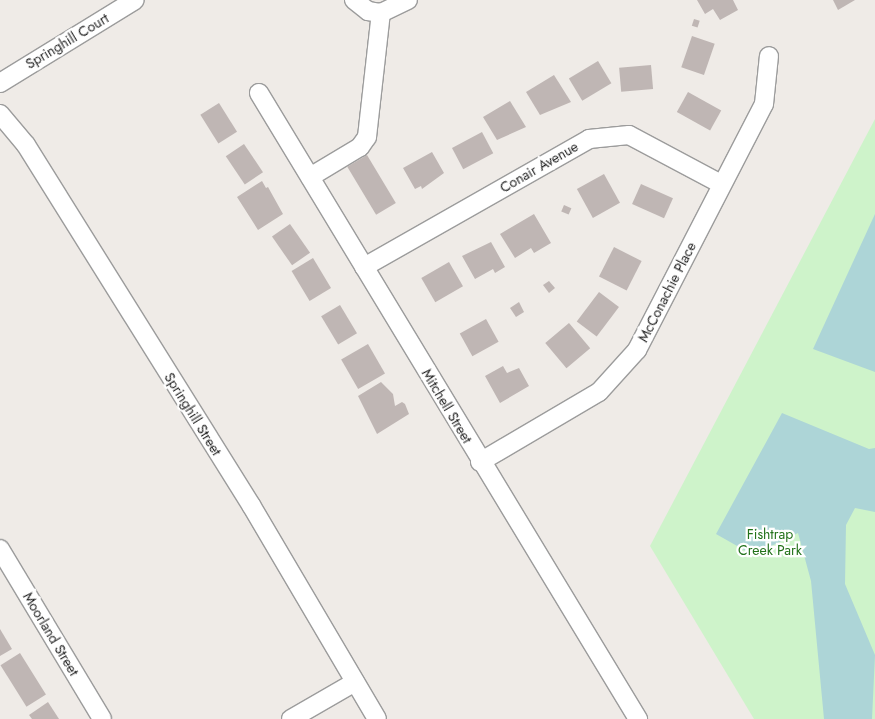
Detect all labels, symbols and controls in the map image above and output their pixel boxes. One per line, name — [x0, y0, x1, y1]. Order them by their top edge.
street label: Springhill Court — [22, 10, 112, 72]
street label: Conair Avenue — [497, 138, 581, 196]
street label: McConachie Place — [635, 239, 699, 345]
street label: Mitchell Street — [418, 366, 476, 446]
street label: Springhill Street — [161, 369, 225, 459]
park label: Fishtrap Creek Park — [738, 526, 802, 558]
street label: Moorland Street — [20, 589, 82, 679]

